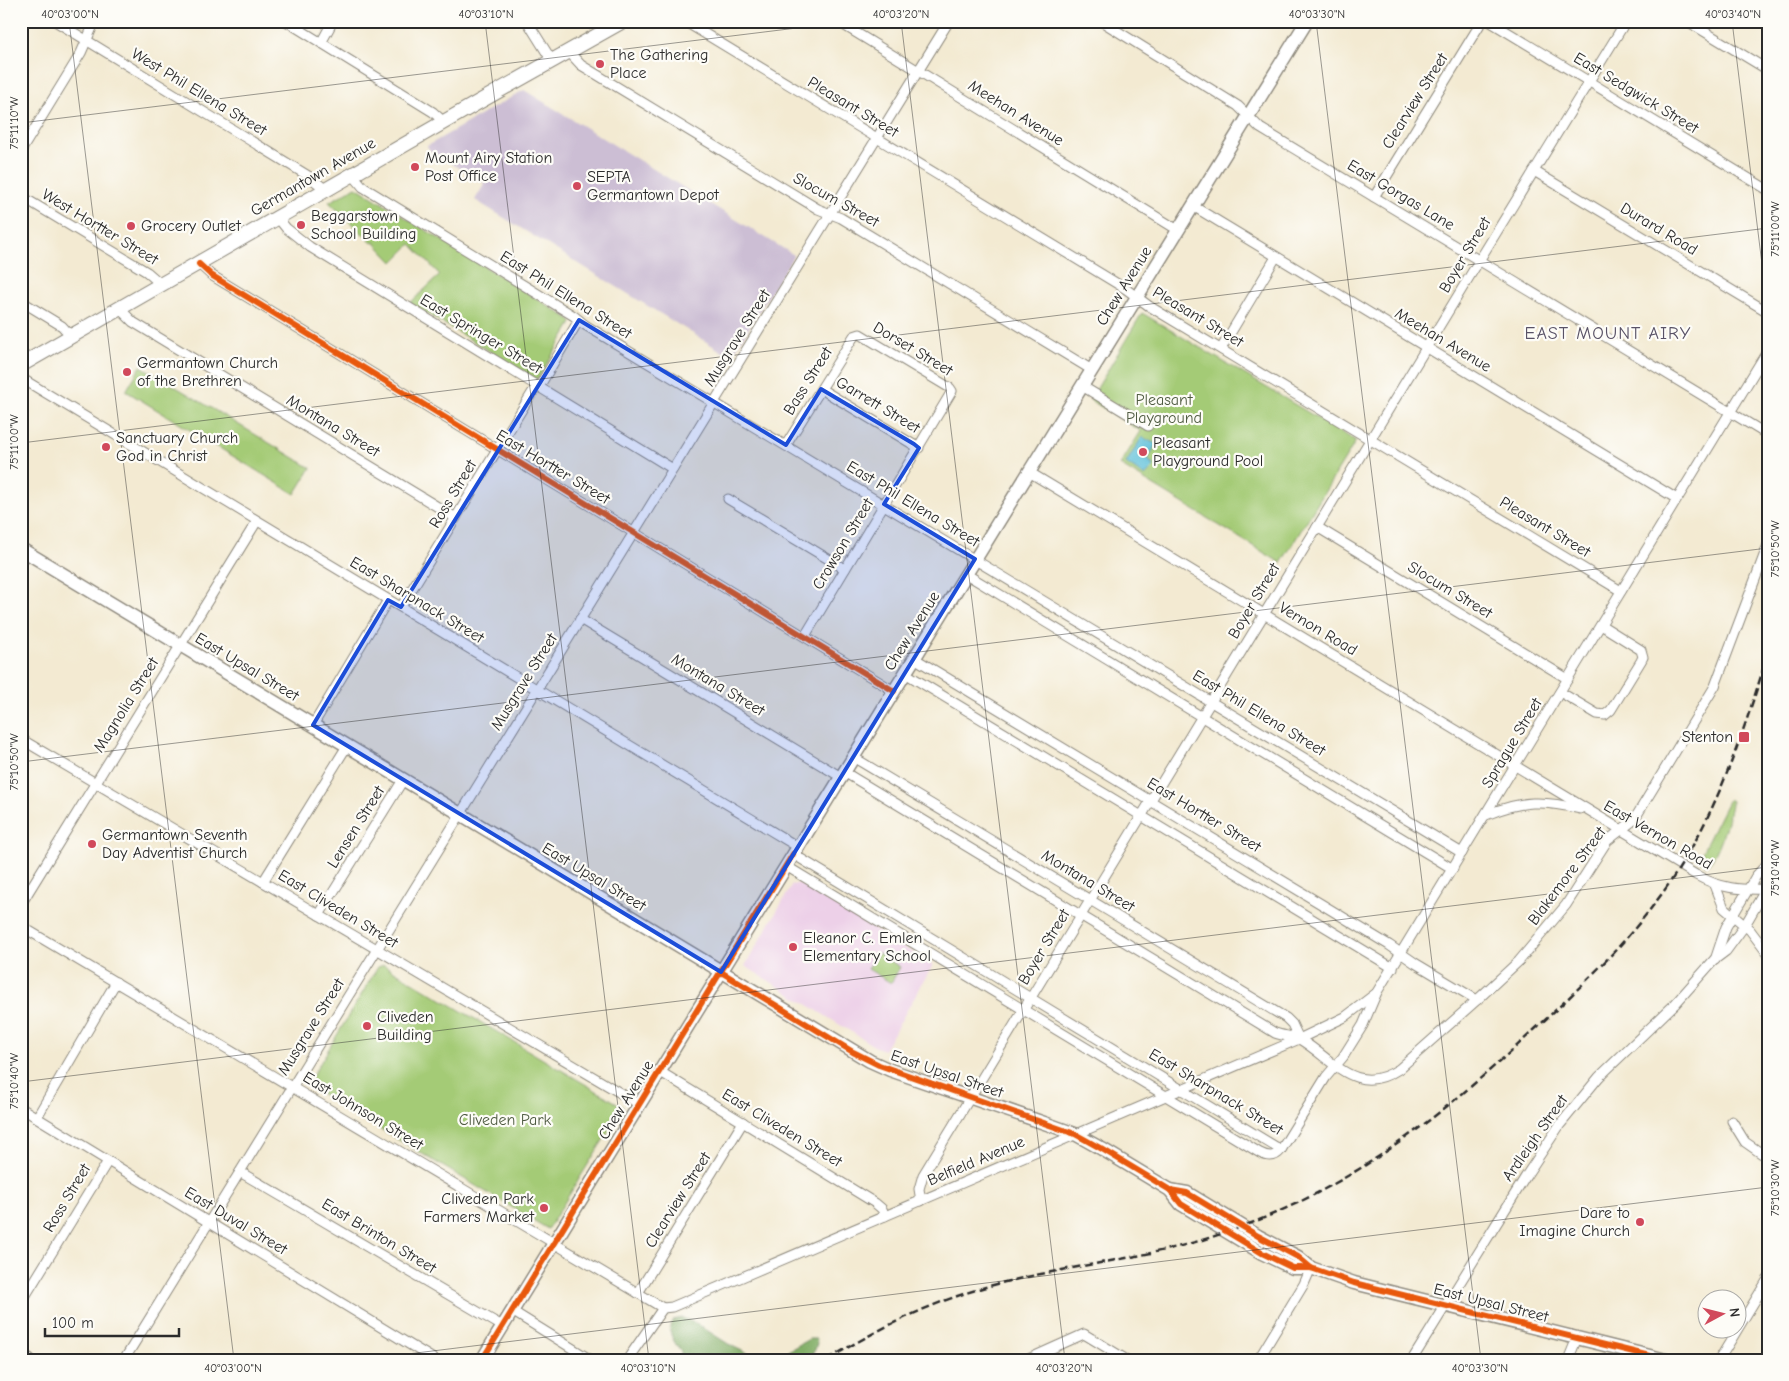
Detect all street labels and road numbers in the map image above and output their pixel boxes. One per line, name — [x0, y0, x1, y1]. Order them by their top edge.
street label: West Phil Ellena Street — [128, 44, 270, 140]
street label: East Sedgwick Street — [1570, 49, 1702, 138]
street label: Clearview Street — [1378, 50, 1452, 152]
street label: Pleasant Street — [804, 73, 902, 141]
street label: Meehan Avenue — [965, 76, 1067, 150]
street label: Germantown Avenue — [247, 134, 379, 220]
street label: East Gorgas Lane — [1344, 156, 1458, 234]
street label: Slocum Street — [790, 169, 882, 231]
street label: West Hortter Street — [39, 185, 162, 269]
street label: Durard Road — [1617, 199, 1701, 259]
street label: Boyer Street — [1435, 214, 1495, 296]
street label: Chew Avenue — [1093, 243, 1155, 329]
street label: East Phil Ellena Street — [497, 247, 635, 343]
street label: Pleasant Street — [1149, 283, 1247, 351]
street label: Musgrave Street — [700, 286, 774, 390]
street label: East Springer Street — [417, 291, 546, 378]
street label: Meehan Avenue — [1392, 304, 1494, 376]
street label: Dorset Street — [870, 318, 956, 380]
street label: Bass Street — [780, 343, 836, 418]
street label: Garrett Street — [833, 373, 924, 437]
street label: Montana Street — [283, 391, 383, 461]
street label: East Hortter Street — [493, 426, 613, 508]
street label: Ross Street — [426, 456, 481, 531]
street label: East Phil Ellena Street — [843, 457, 983, 551]
street label: Pleasant Street — [1496, 493, 1594, 561]
street label: Crowson Street — [809, 495, 877, 593]
street label: East Sharpnack Street — [347, 553, 488, 647]
street label: Slocum Street — [1405, 558, 1496, 622]
street label: Boyer Street — [1224, 560, 1284, 642]
street label: Chew Avenue — [881, 588, 943, 674]
street label: Vernon Road — [1276, 599, 1360, 659]
street label: East Upsal Street — [192, 629, 302, 705]
street label: Musgrave Street — [487, 630, 561, 734]
street label: Montana Street — [668, 650, 768, 720]
street label: Magnolia Street — [90, 654, 163, 756]
street label: East Phil Ellena Street — [1189, 666, 1329, 760]
street label: Sprague Street — [1478, 694, 1546, 791]
street label: East Hortter Street — [1144, 774, 1264, 856]
street label: Lensen Street — [324, 782, 389, 871]
street label: East Vernon Road — [1600, 797, 1716, 873]
street label: Blakemore Street — [1524, 823, 1610, 929]
street label: East Upsal Street — [539, 839, 649, 915]
street label: Montana Street — [1038, 846, 1138, 916]
street label: East Cliveden Street — [275, 866, 402, 952]
street label: Boyer Street — [1014, 906, 1074, 988]
street label: Musgrave Street — [274, 975, 348, 1079]
street label: East Sharpnack Street — [1146, 1045, 1287, 1139]
street label: East Upsal Street — [888, 1046, 1006, 1102]
street label: Chew Avenue — [595, 1057, 657, 1143]
street label: East Johnson Street — [300, 1068, 427, 1154]
street label: East Cliveden Street — [719, 1085, 846, 1171]
street label: Ardleigh Street — [1499, 1091, 1572, 1185]
street label: Belfield Avenue — [925, 1132, 1027, 1190]
street label: Clearview Street — [641, 1149, 715, 1251]
street label: Ross Street — [40, 1160, 95, 1235]
street label: East Duval Street — [182, 1183, 291, 1259]
street label: East Brinton Street — [319, 1195, 440, 1277]
street label: East Upsal Street — [1432, 1280, 1551, 1326]

